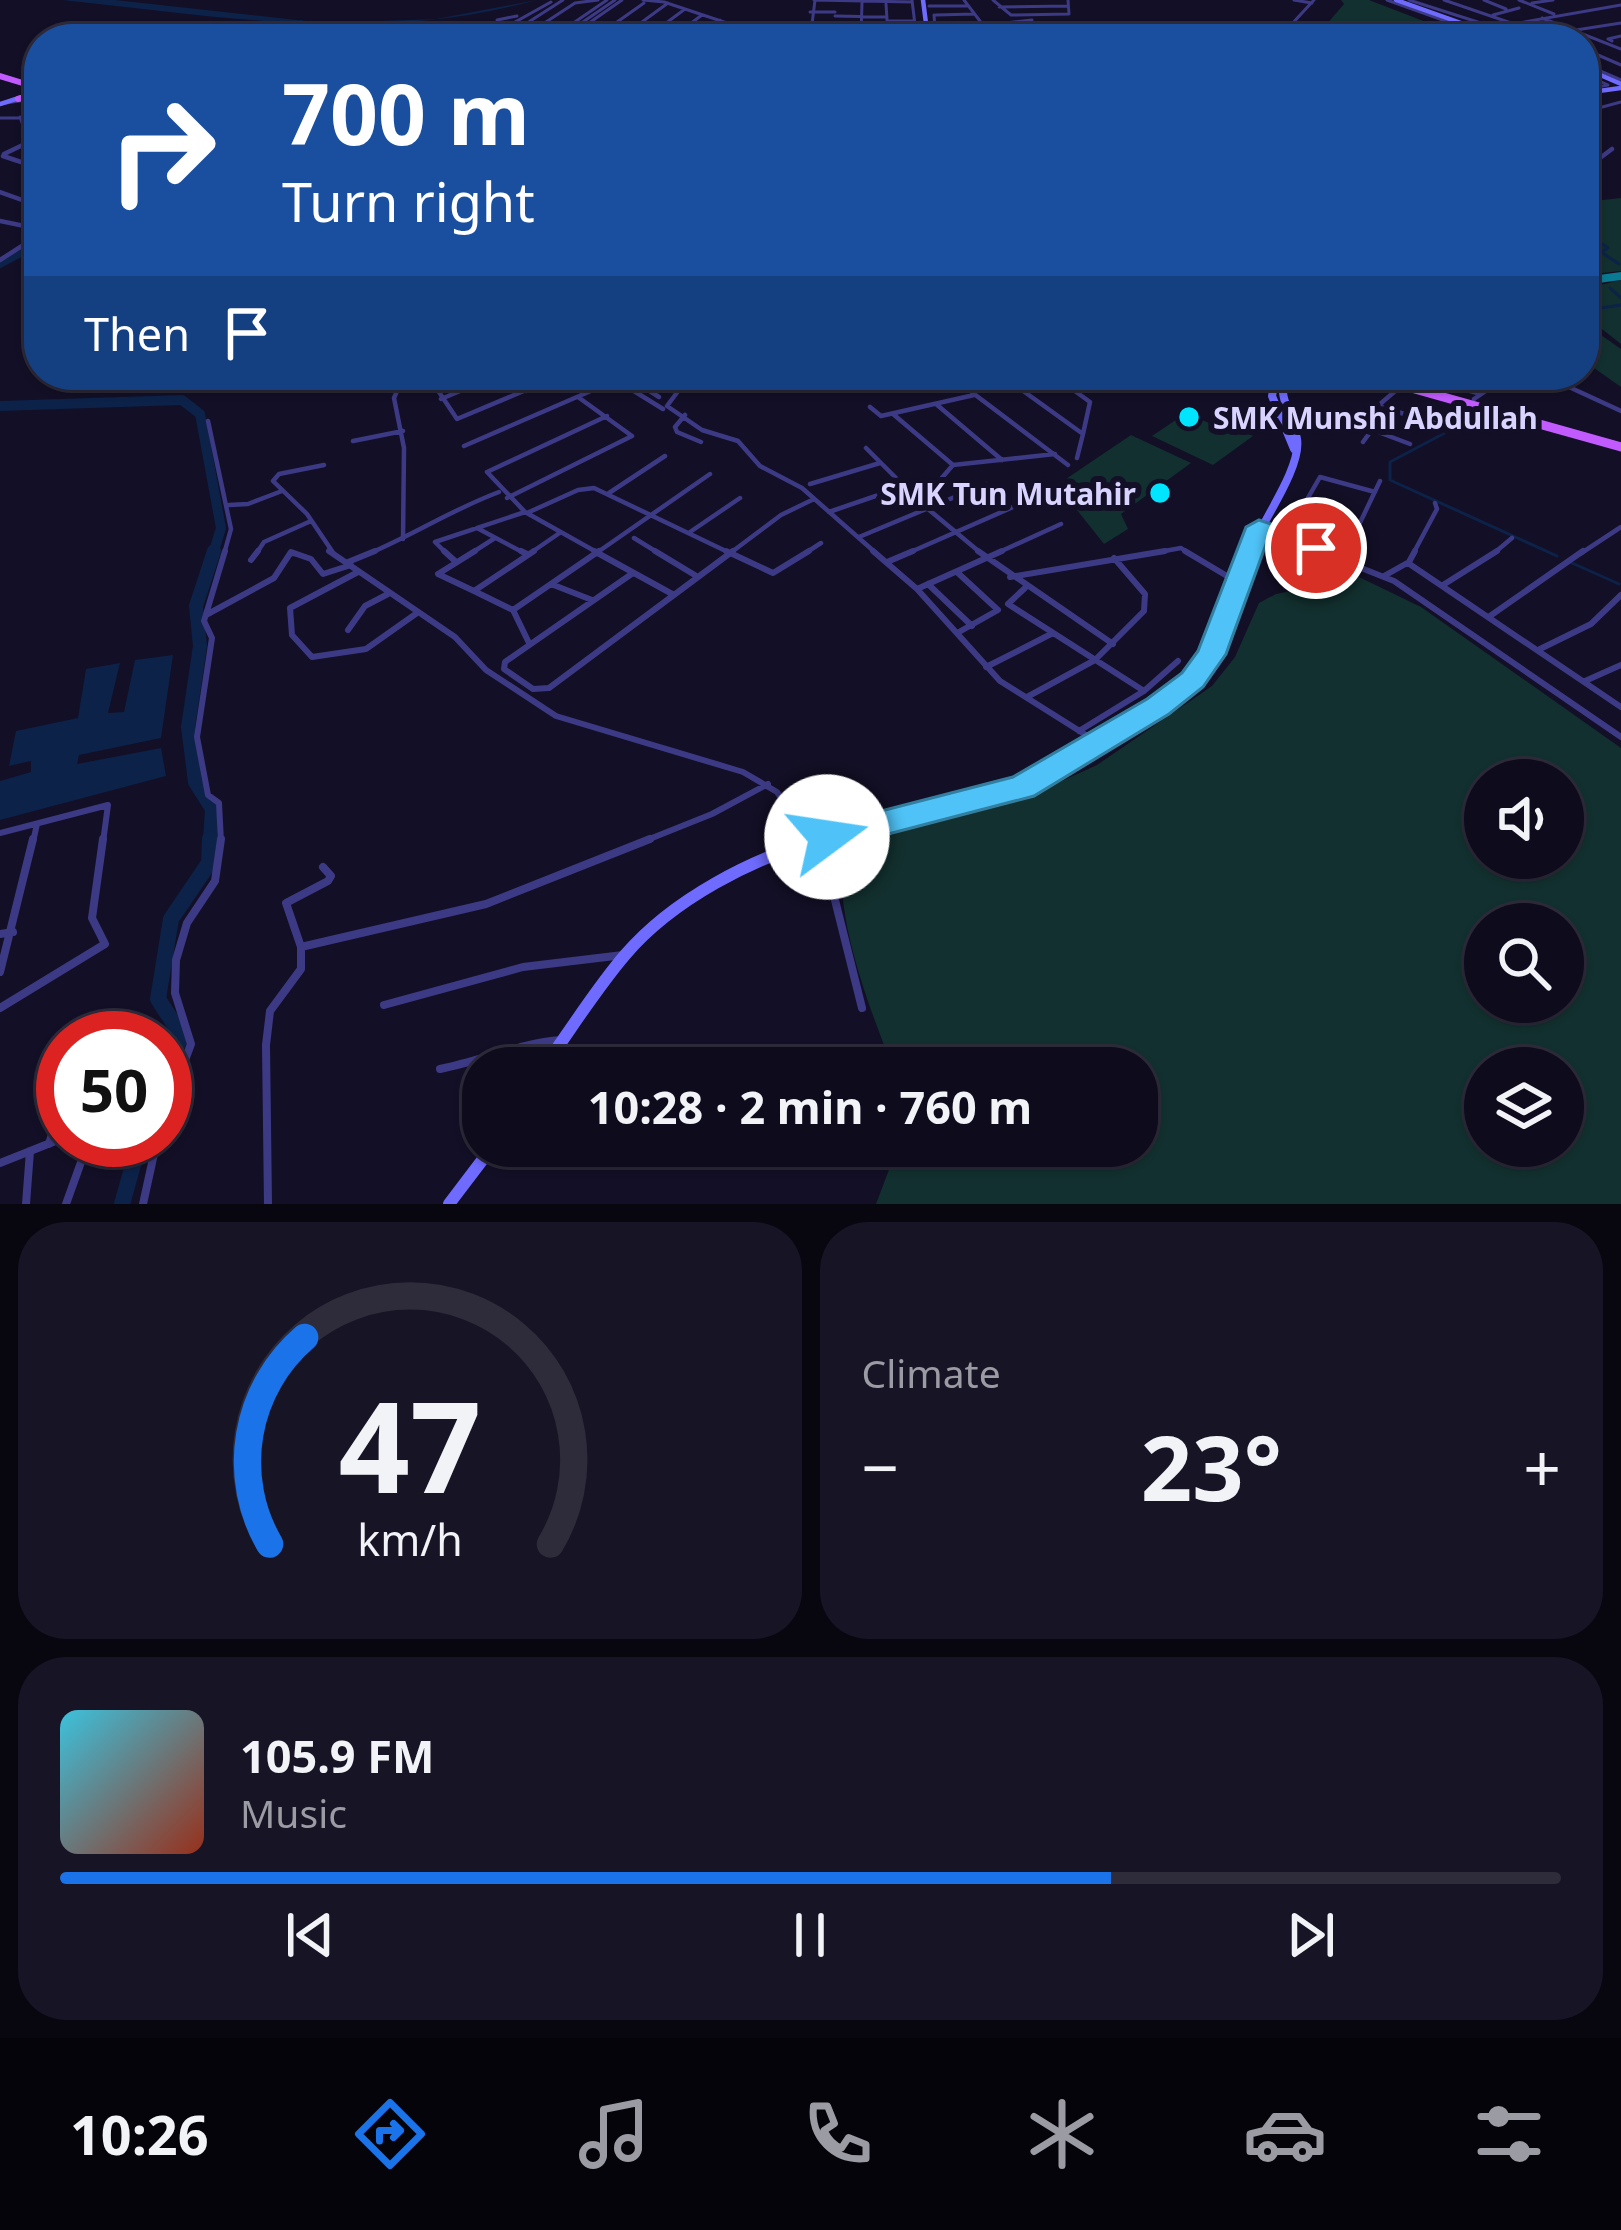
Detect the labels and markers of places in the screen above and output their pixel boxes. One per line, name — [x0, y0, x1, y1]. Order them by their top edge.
place label: SMK Munshi Abdullah — [1213, 397, 1538, 438]
marker: SMK Munshi Abdullah — [1176, 404, 1202, 430]
place label: SMK Tun Mutahir — [880, 473, 1137, 514]
marker: SMK Tun Mutahir — [1147, 480, 1173, 506]
pin — [1265, 497, 1367, 599]

